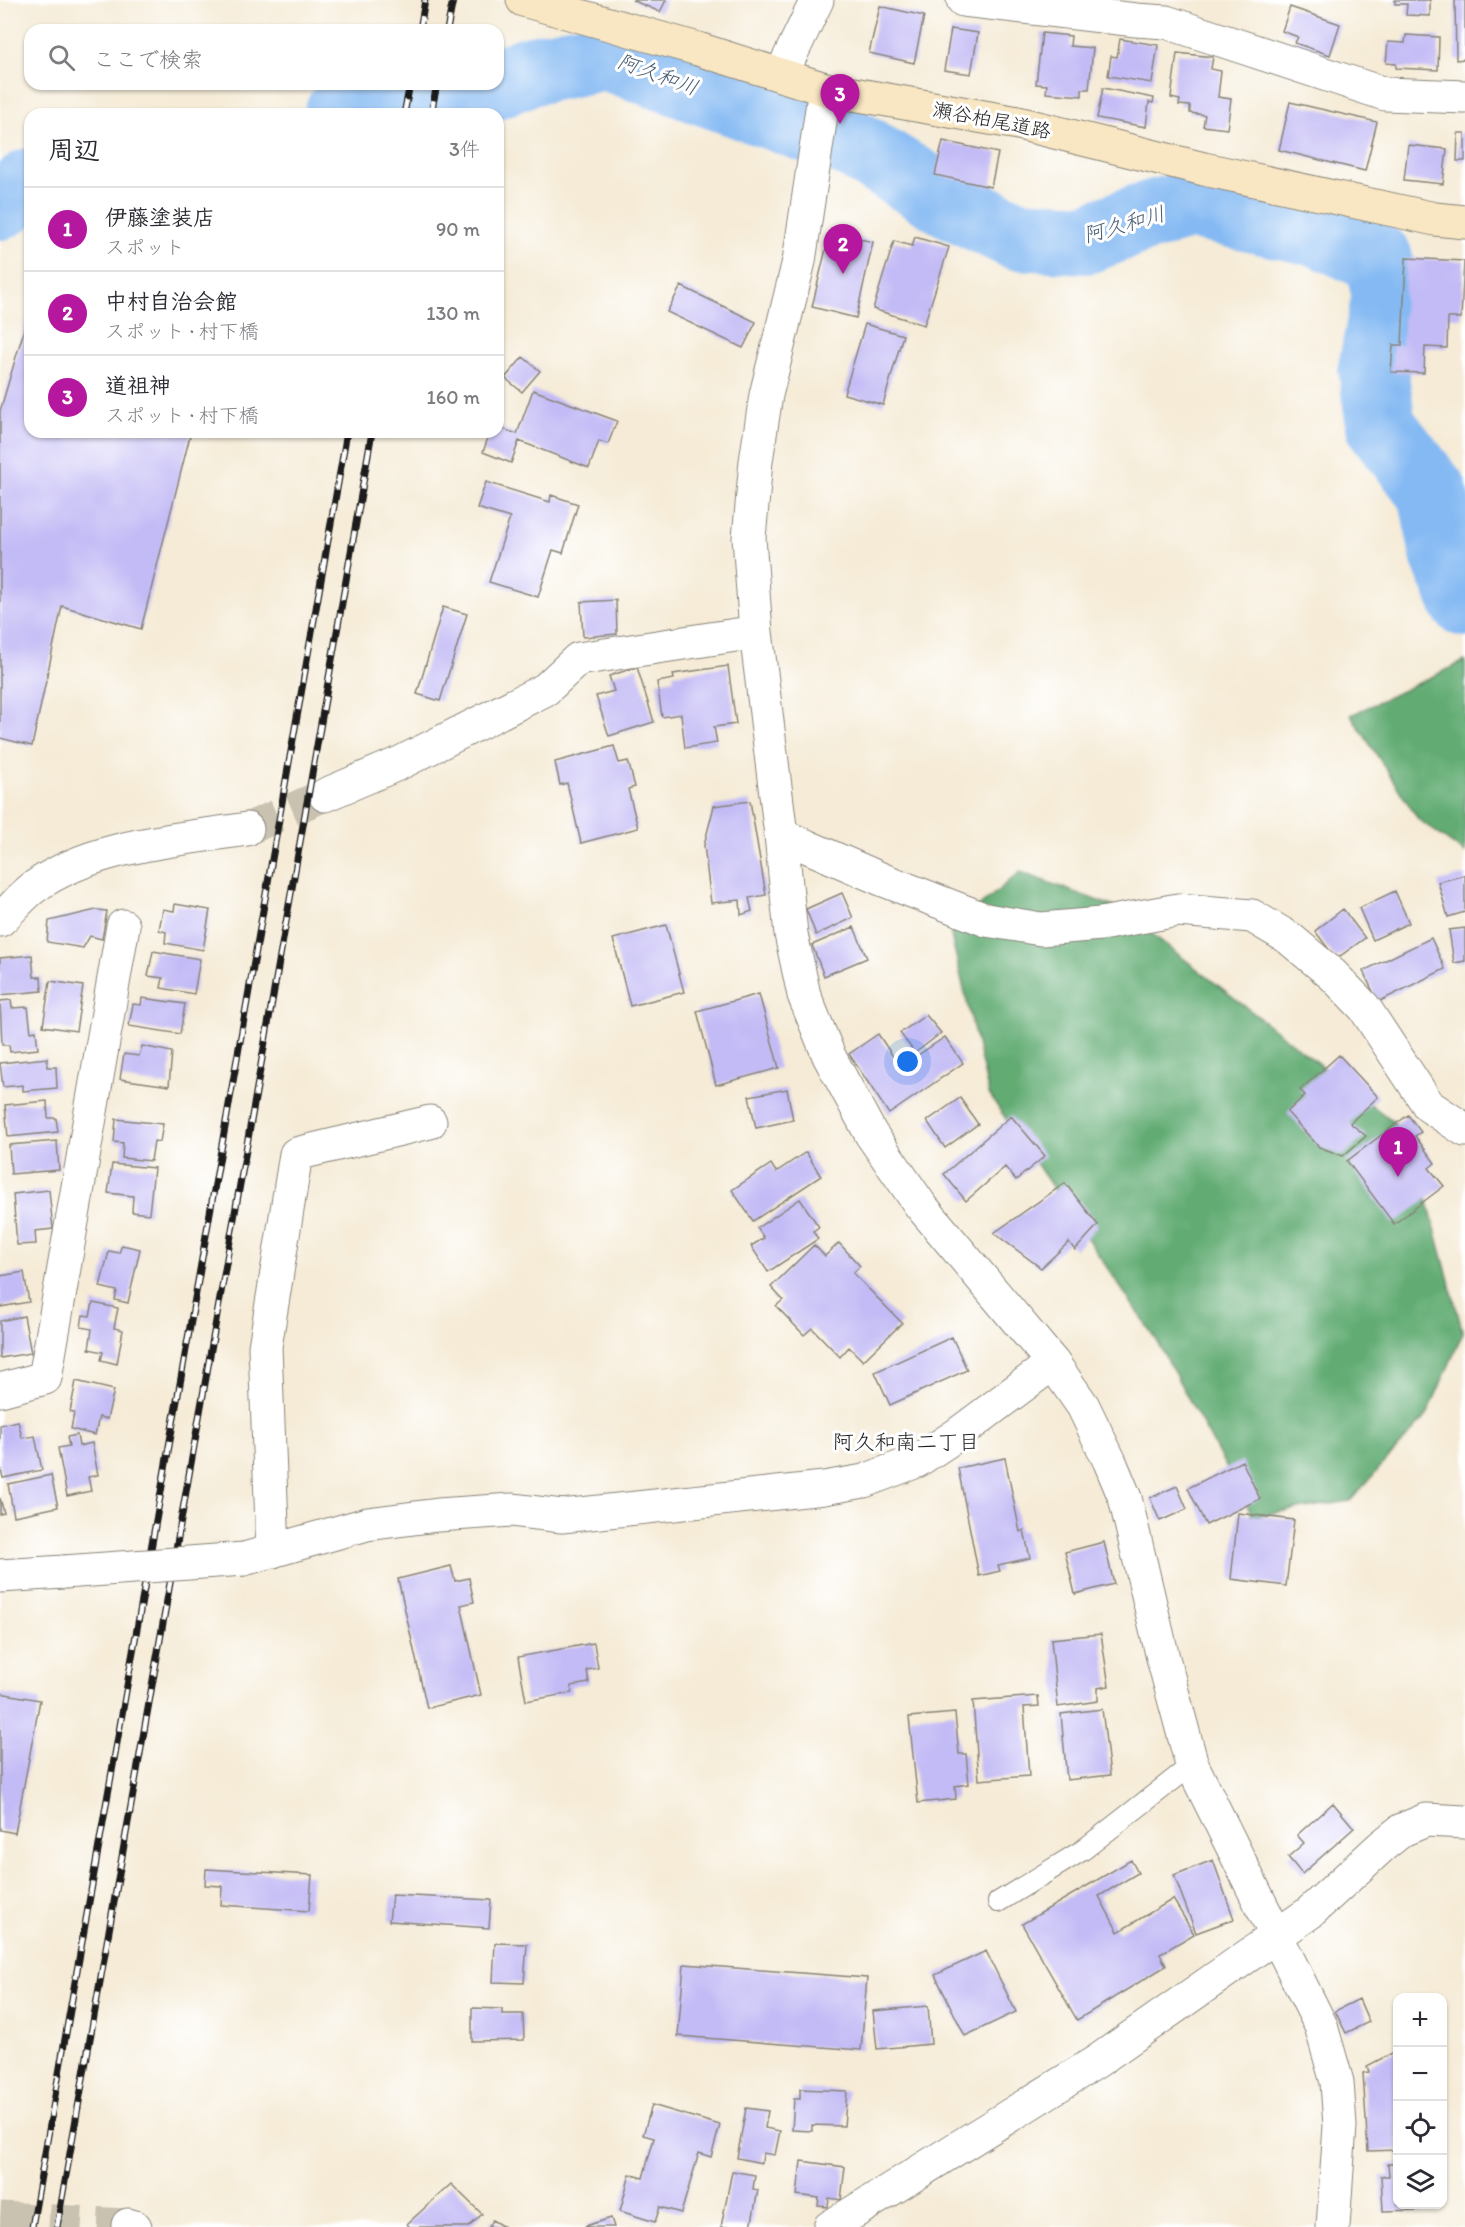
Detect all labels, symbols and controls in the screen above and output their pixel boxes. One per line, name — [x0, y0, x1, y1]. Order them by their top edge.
search box — [24, 24, 504, 90]
icon: search — [45, 41, 78, 74]
text: ここで検索 — [93, 46, 203, 73]
water label: 阿久和川 — [614, 48, 702, 100]
pin: 3 — [820, 74, 860, 124]
street label: 瀬谷柏尾道路 — [931, 97, 1053, 143]
text: 周辺 — [48, 134, 100, 166]
text: 3件 — [449, 137, 480, 161]
water label: 阿久和川 — [1080, 200, 1168, 248]
text: 伊藤塗装店 — [105, 204, 215, 231]
text: 1 — [63, 217, 72, 241]
text: 90 m — [436, 217, 480, 241]
pin: 2 — [824, 224, 862, 274]
text: スポット — [105, 235, 185, 259]
text: 中村自治会館 — [105, 288, 237, 315]
text: 2 — [62, 301, 73, 325]
text: 130 m — [426, 301, 480, 325]
text: スポット · 村下橋 — [105, 319, 259, 343]
text: 道祖神 — [105, 372, 171, 399]
text: 3 — [62, 385, 73, 409]
text: 160 m — [427, 385, 480, 409]
text: スポット · 村下橋 — [105, 403, 259, 427]
your location — [893, 1047, 922, 1076]
pin: 1 — [1378, 1128, 1418, 1177]
district label: 阿久和南二丁目 — [833, 1429, 980, 1454]
map controls — [1393, 1993, 1447, 2209]
button: + — [1393, 1993, 1447, 2047]
button: − — [1393, 2047, 1447, 2101]
button: locate — [1393, 2101, 1447, 2155]
button: layers — [1393, 2155, 1447, 2209]

